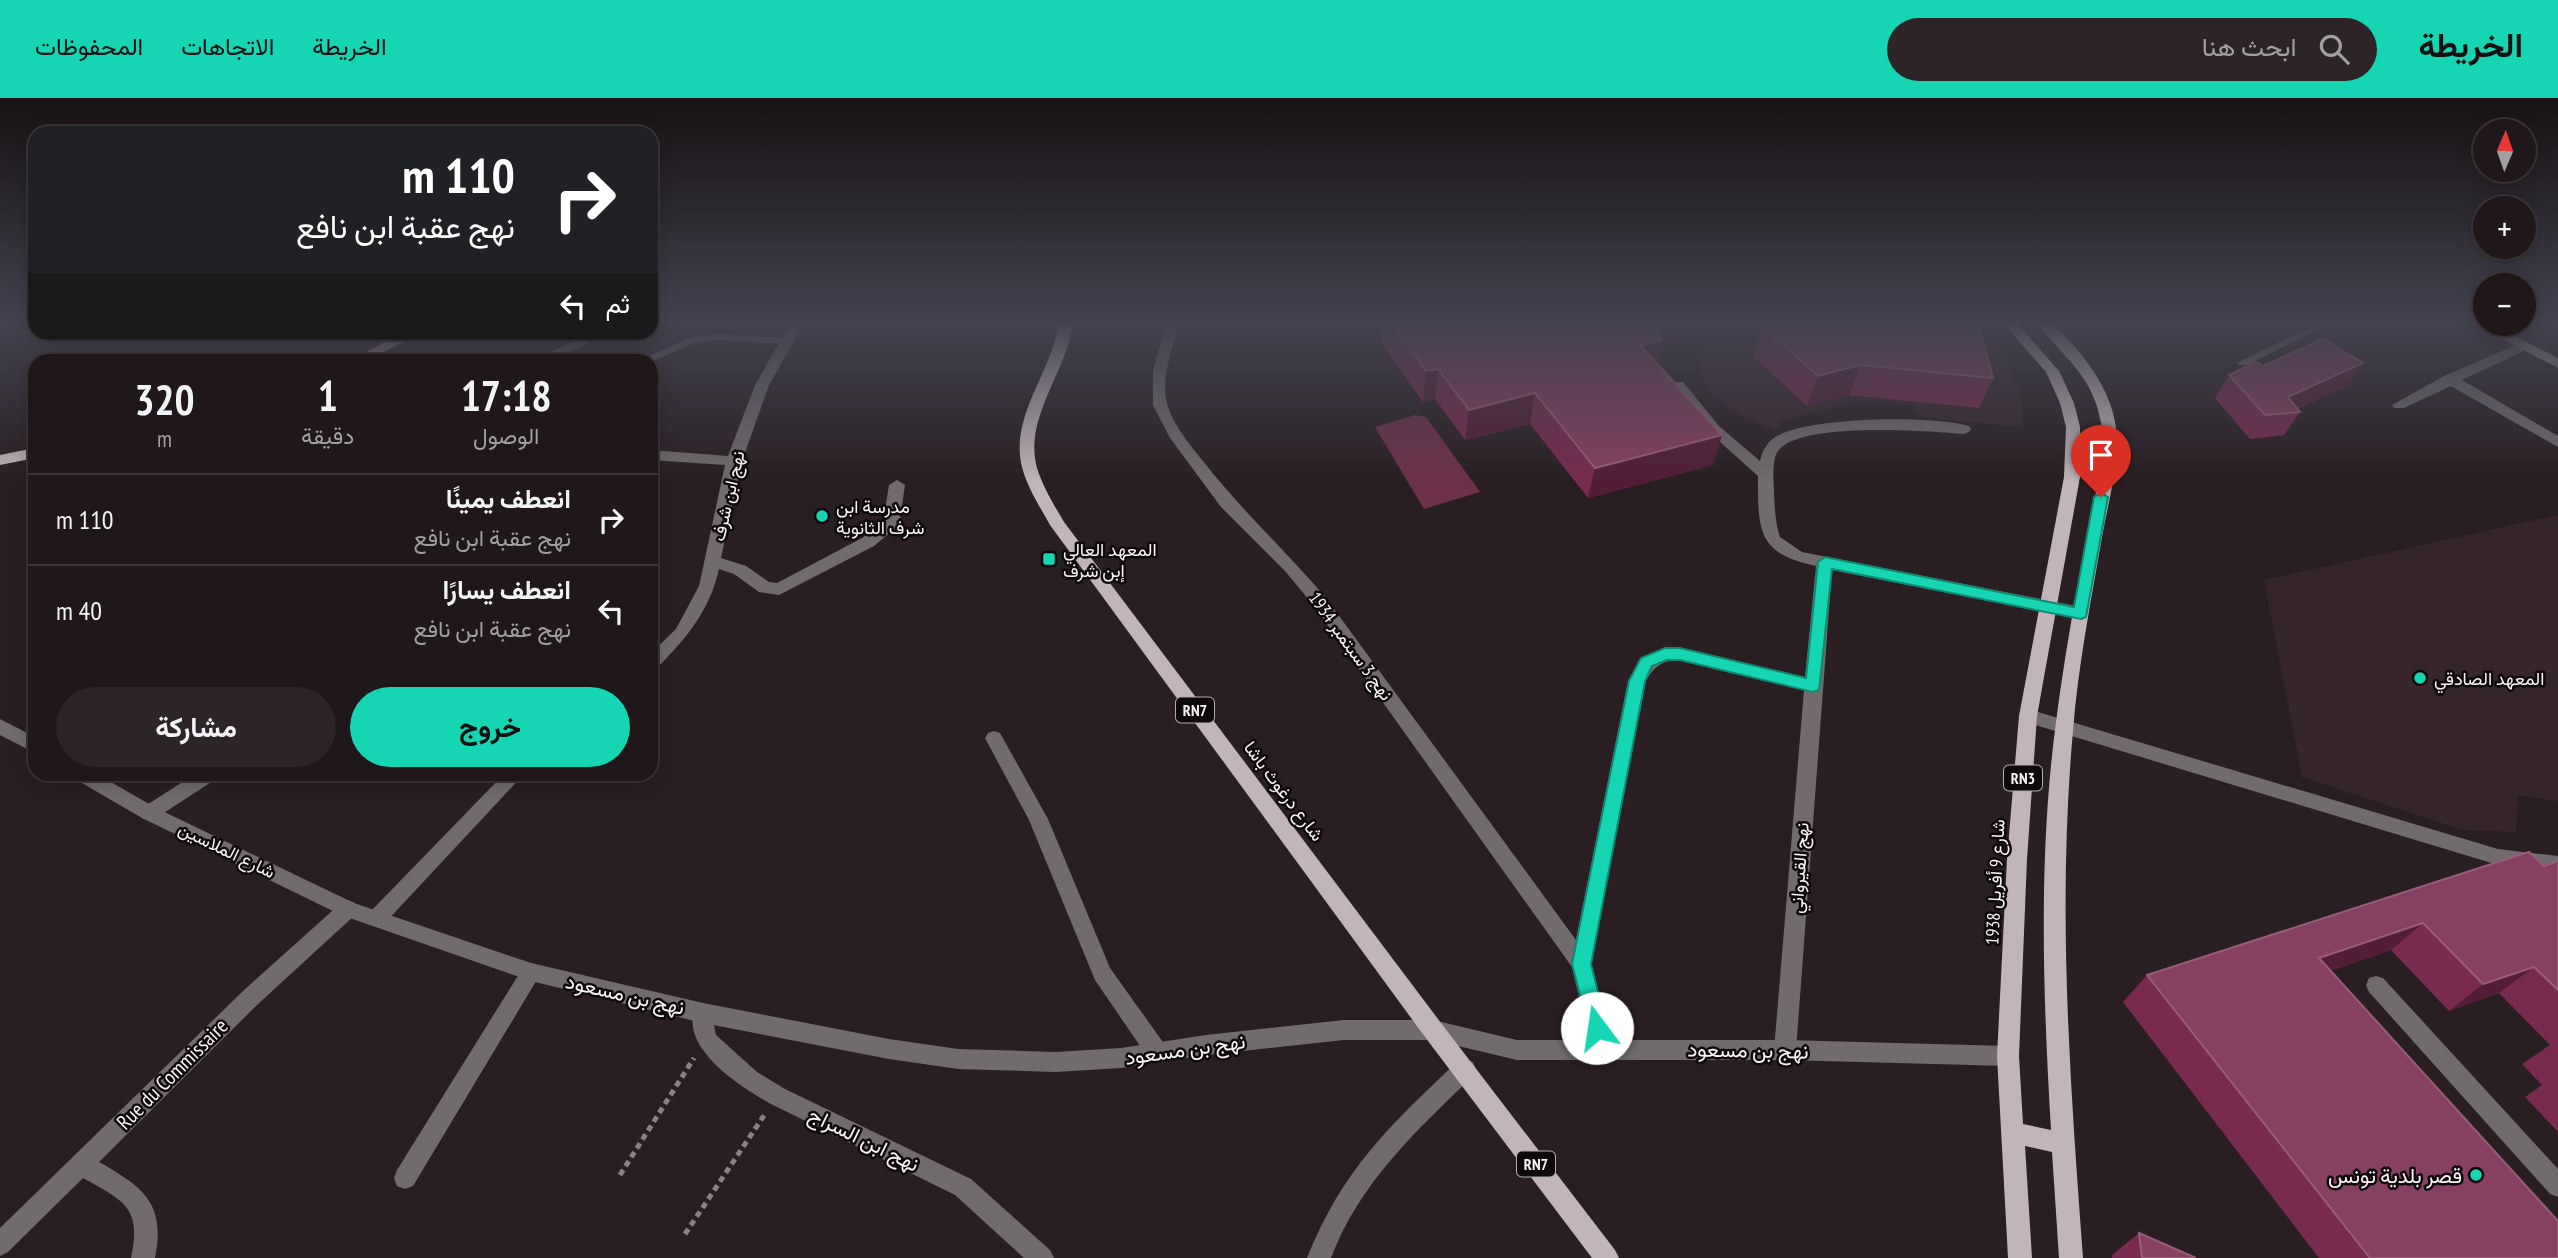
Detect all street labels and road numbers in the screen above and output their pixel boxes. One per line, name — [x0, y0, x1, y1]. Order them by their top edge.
street label: نهج ابن شرف — [706, 449, 751, 544]
street label: نهج 3 سبتمبر 1934 — [1303, 587, 1398, 705]
road number: RN7 — [1176, 698, 1214, 722]
street label: شارع درغوث باشا — [1238, 736, 1329, 846]
road number: RN3 — [2004, 765, 2042, 790]
street label: شارع الملاسين — [174, 817, 279, 884]
street label: شارع 9 أفريل 1938 — [1980, 819, 2011, 945]
street label: نهج القيرواني — [1784, 822, 1818, 915]
street label: نهج بن مسعود — [563, 967, 687, 1022]
street label: Rue du Commissaire — [111, 1013, 233, 1135]
street label: نهج بن مسعود — [1123, 1027, 1247, 1072]
street label: نهج بن مسعود — [1687, 1035, 1809, 1066]
street label: نهج ابن السراج — [804, 1101, 924, 1178]
road number: RN7 — [1517, 1152, 1555, 1176]

